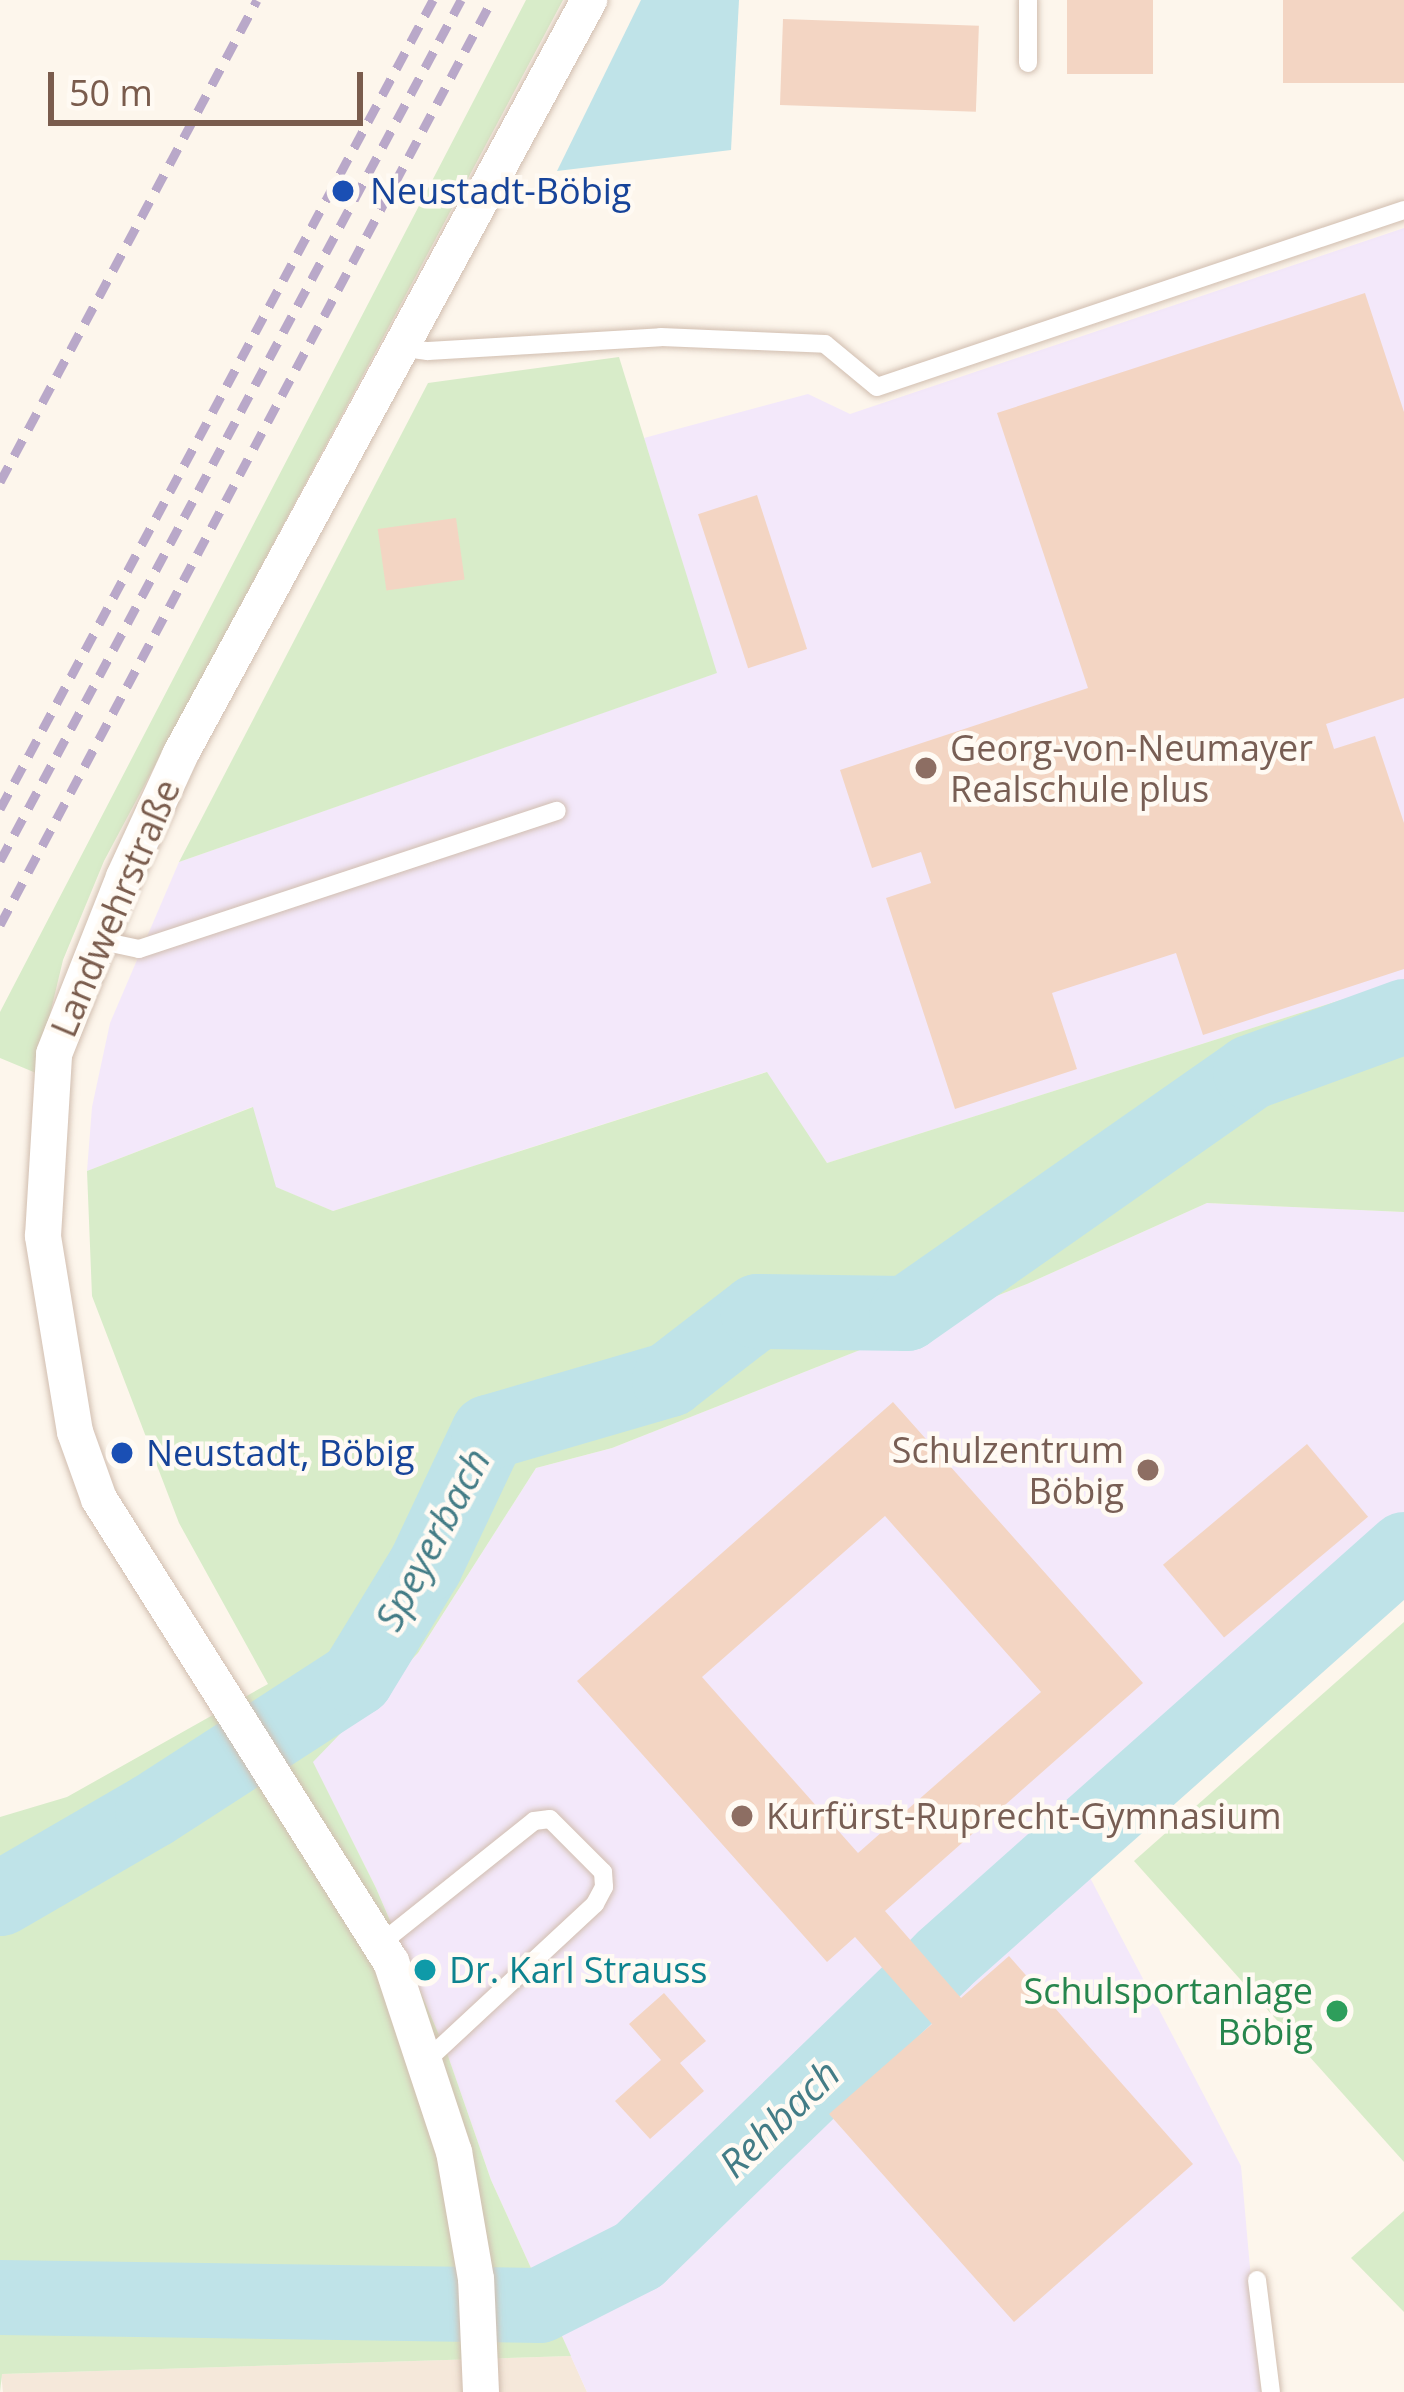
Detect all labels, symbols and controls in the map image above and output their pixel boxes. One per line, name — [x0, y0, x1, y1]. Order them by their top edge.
scale bar — [54, 48, 369, 122]
text: 50 m — [69, 68, 153, 117]
place label: Neustadt-Böbig — [370, 169, 631, 213]
marker: Neustadt-Böbig — [327, 175, 359, 207]
place label: Georg-von-Neumayer Realschule plus — [950, 725, 1313, 810]
marker: Georg-von-Neumayer Realschule plus — [913, 755, 939, 781]
street label: Landwehrstraße — [41, 773, 189, 1043]
place label: Schulzentrum Böbig — [892, 1427, 1124, 1512]
place label: Neustadt, Böbig — [146, 1431, 414, 1475]
marker: Neustadt, Böbig — [109, 1440, 135, 1466]
water label: Speyerbach — [365, 1440, 499, 1638]
marker: Schulzentrum Böbig — [1135, 1457, 1161, 1483]
place label: Kurfürst-Ruprecht-Gymnasium — [766, 1794, 1282, 1838]
marker: Kurfürst-Ruprecht-Gymnasium — [729, 1803, 755, 1829]
place label: Dr. Karl Strauss — [449, 1948, 708, 1992]
marker: Dr. Karl Strauss — [412, 1957, 438, 1983]
place label: Schulsportanlage Böbig — [1023, 1968, 1313, 2053]
marker: Schulsportanlage Böbig — [1324, 1998, 1350, 2024]
water label: Rehbach — [709, 2049, 849, 2187]

